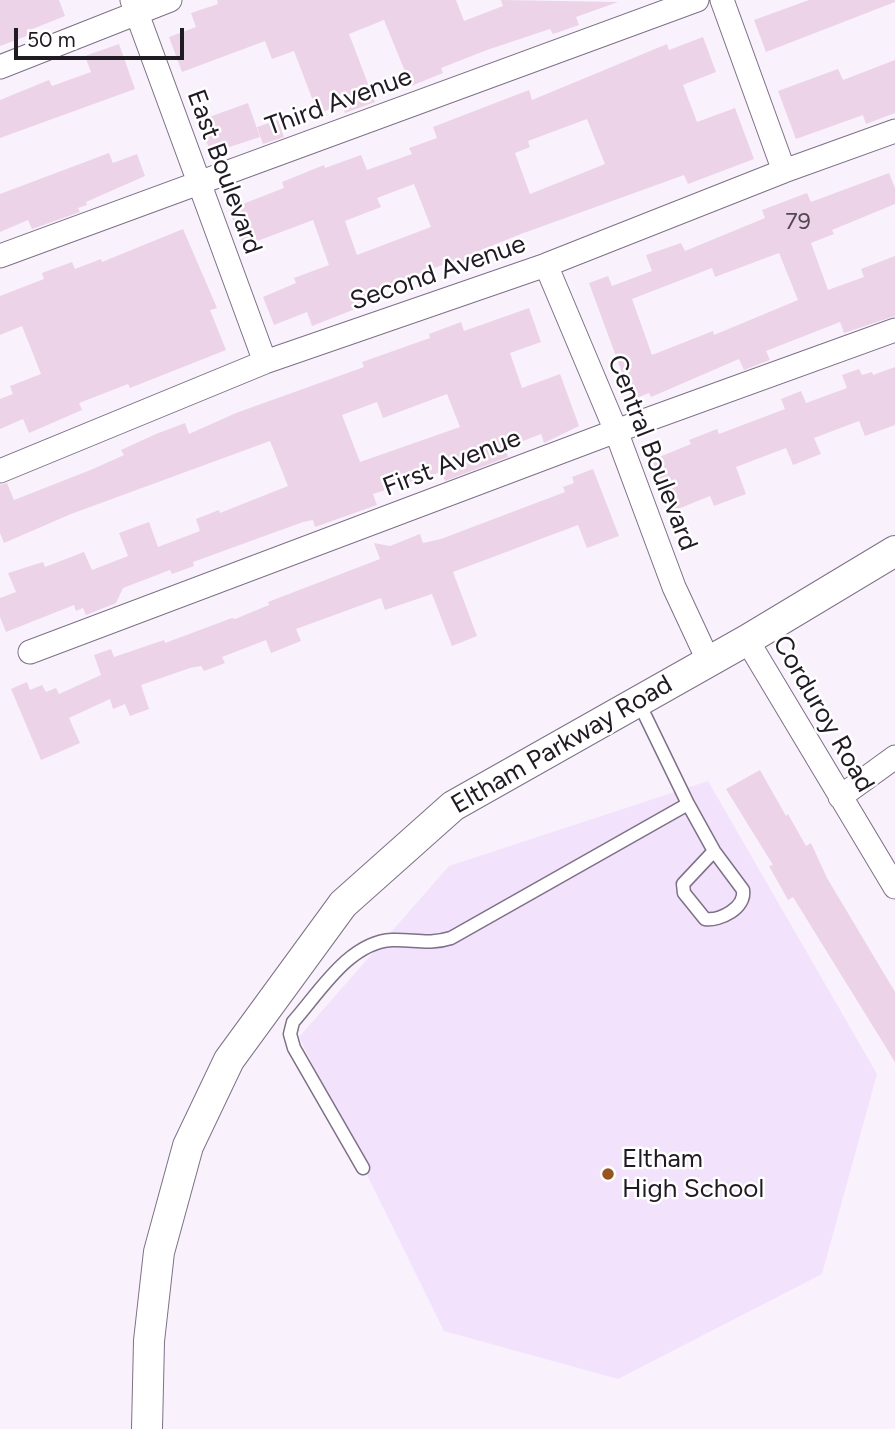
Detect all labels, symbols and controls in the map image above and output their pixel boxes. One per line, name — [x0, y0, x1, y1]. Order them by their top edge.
scale bar — [18, 14, 187, 58]
text: 50 m — [27, 27, 76, 52]
street label: Third Avenue — [262, 61, 416, 143]
street label: East Boulevard — [180, 86, 268, 258]
house number: 79 — [785, 208, 811, 236]
street label: Second Avenue — [346, 228, 530, 318]
street label: Central Boulevard — [600, 351, 704, 555]
street label: First Avenue — [379, 422, 525, 504]
street label: Corduroy Road — [766, 630, 880, 798]
street label: Eltham Parkway Road — [446, 669, 678, 821]
place label: Eltham High School — [622, 1143, 764, 1204]
marker: Eltham High School — [600, 1166, 616, 1182]

